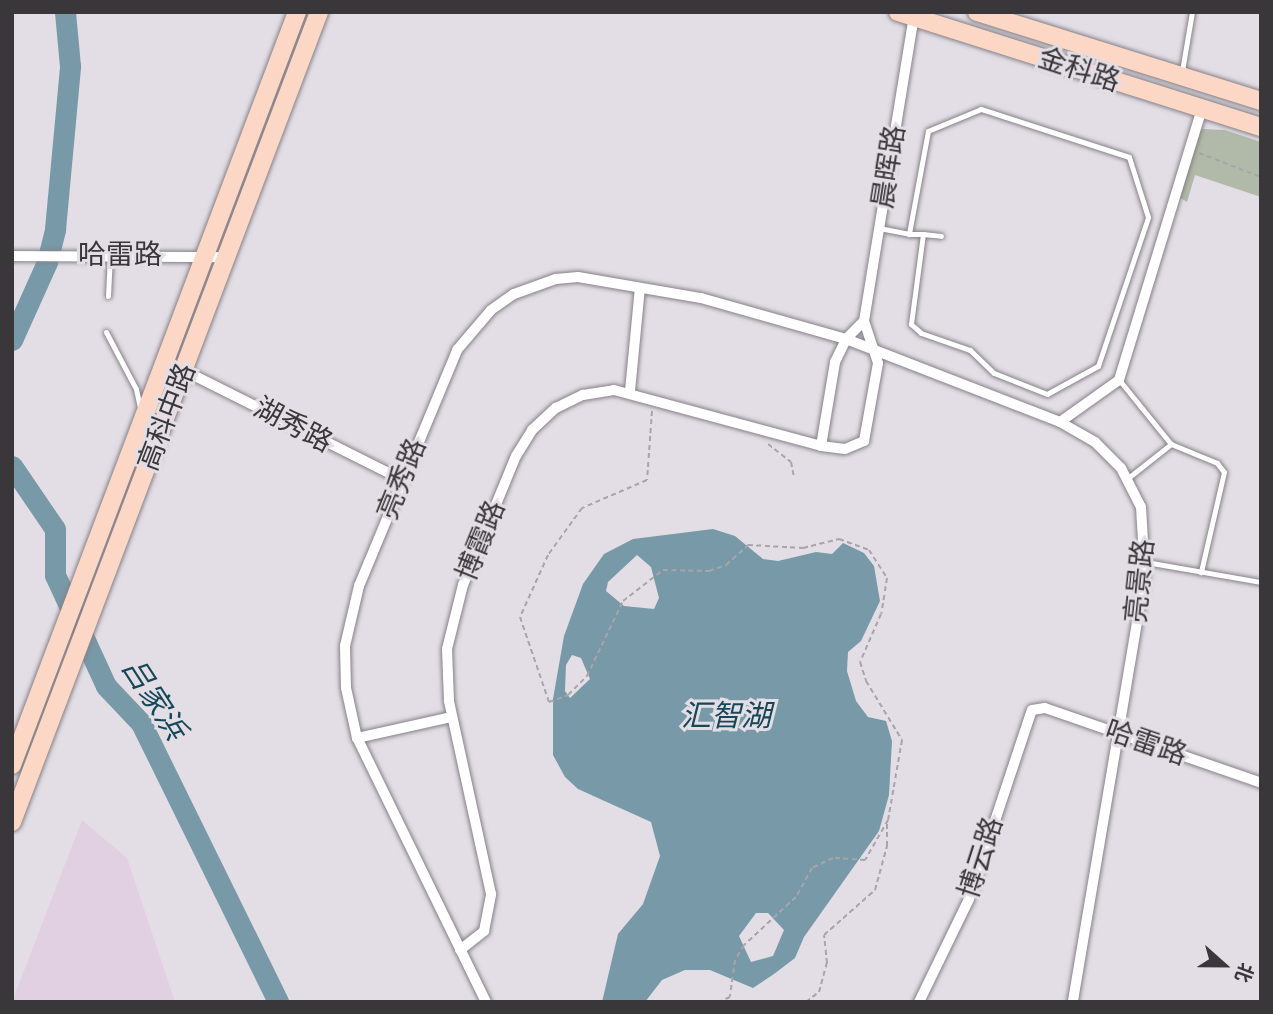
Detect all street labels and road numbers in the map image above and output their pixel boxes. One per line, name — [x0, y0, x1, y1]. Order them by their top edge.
street label: 金科路 — [1034, 41, 1124, 99]
street label: 晨晖路 — [866, 123, 912, 211]
street label: 哈雷路 — [78, 238, 162, 272]
street label: 高科中路 — [131, 359, 203, 475]
street label: 湖秀路 — [248, 390, 338, 460]
street label: 亮秀路 — [371, 434, 433, 524]
street label: 博霞路 — [450, 496, 512, 586]
street label: 亮景路 — [1119, 537, 1161, 625]
street label: 哈雷路 — [1101, 713, 1191, 773]
street label: 博云路 — [952, 813, 1010, 903]

